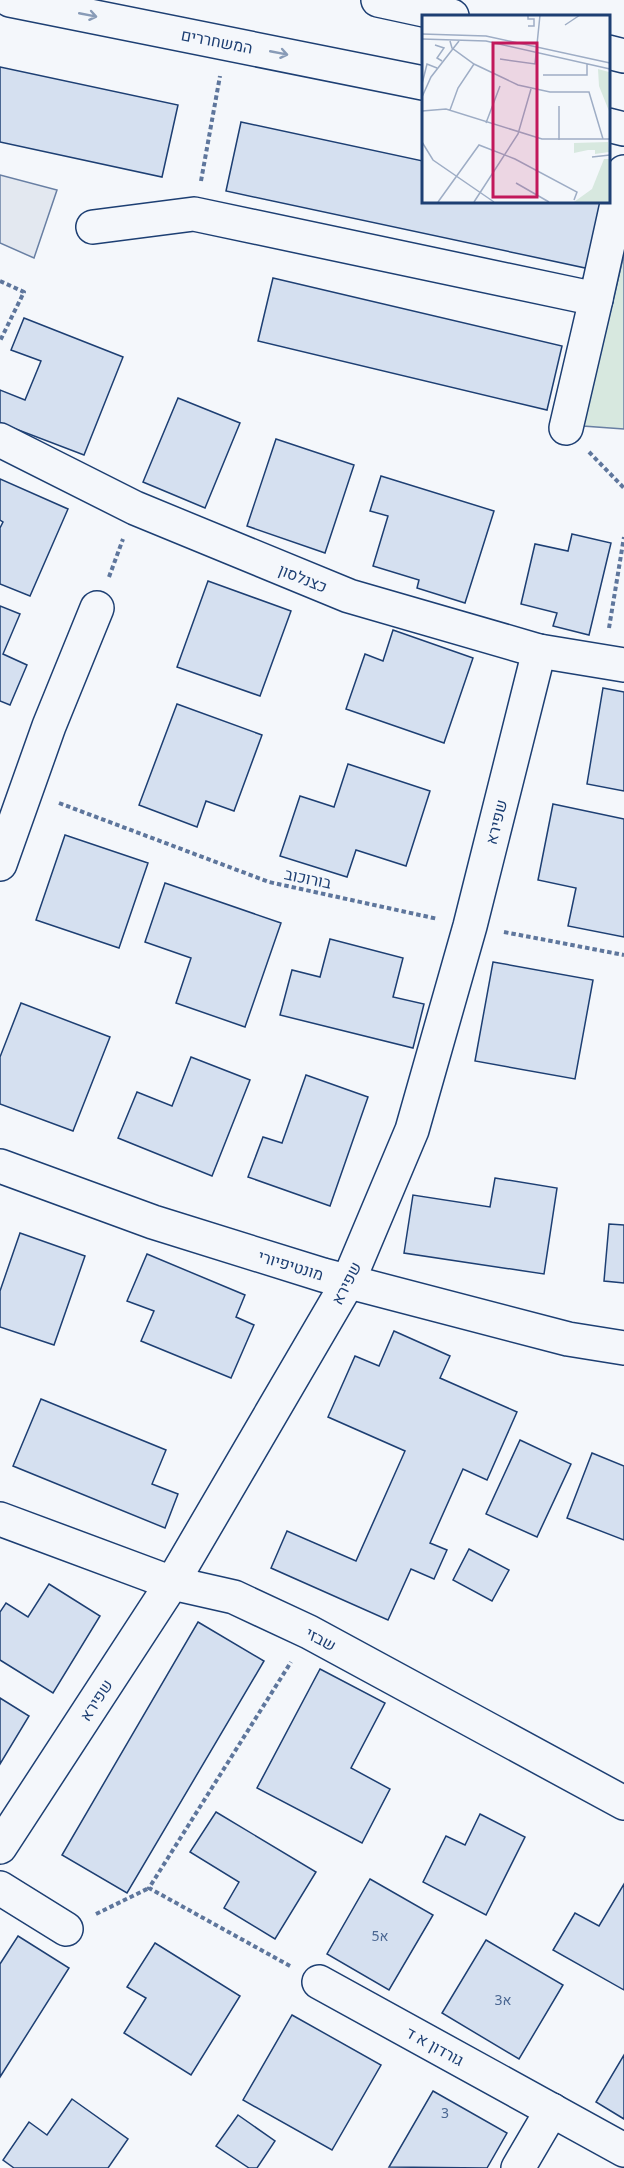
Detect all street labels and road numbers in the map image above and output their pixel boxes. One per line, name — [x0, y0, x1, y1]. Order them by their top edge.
street label: המשחררים — [179, 23, 255, 59]
street label: כצנלסון — [275, 558, 331, 598]
street label: שפירא — [480, 797, 512, 847]
street label: בורוכוב — [282, 862, 334, 894]
street label: מונטיפיורי — [255, 1245, 327, 1285]
street label: שפירא — [326, 1258, 366, 1308]
street label: שבזי — [302, 1622, 340, 1656]
street label: שפירא — [74, 1675, 118, 1725]
street label: גורדון א ד — [402, 2021, 468, 2071]

